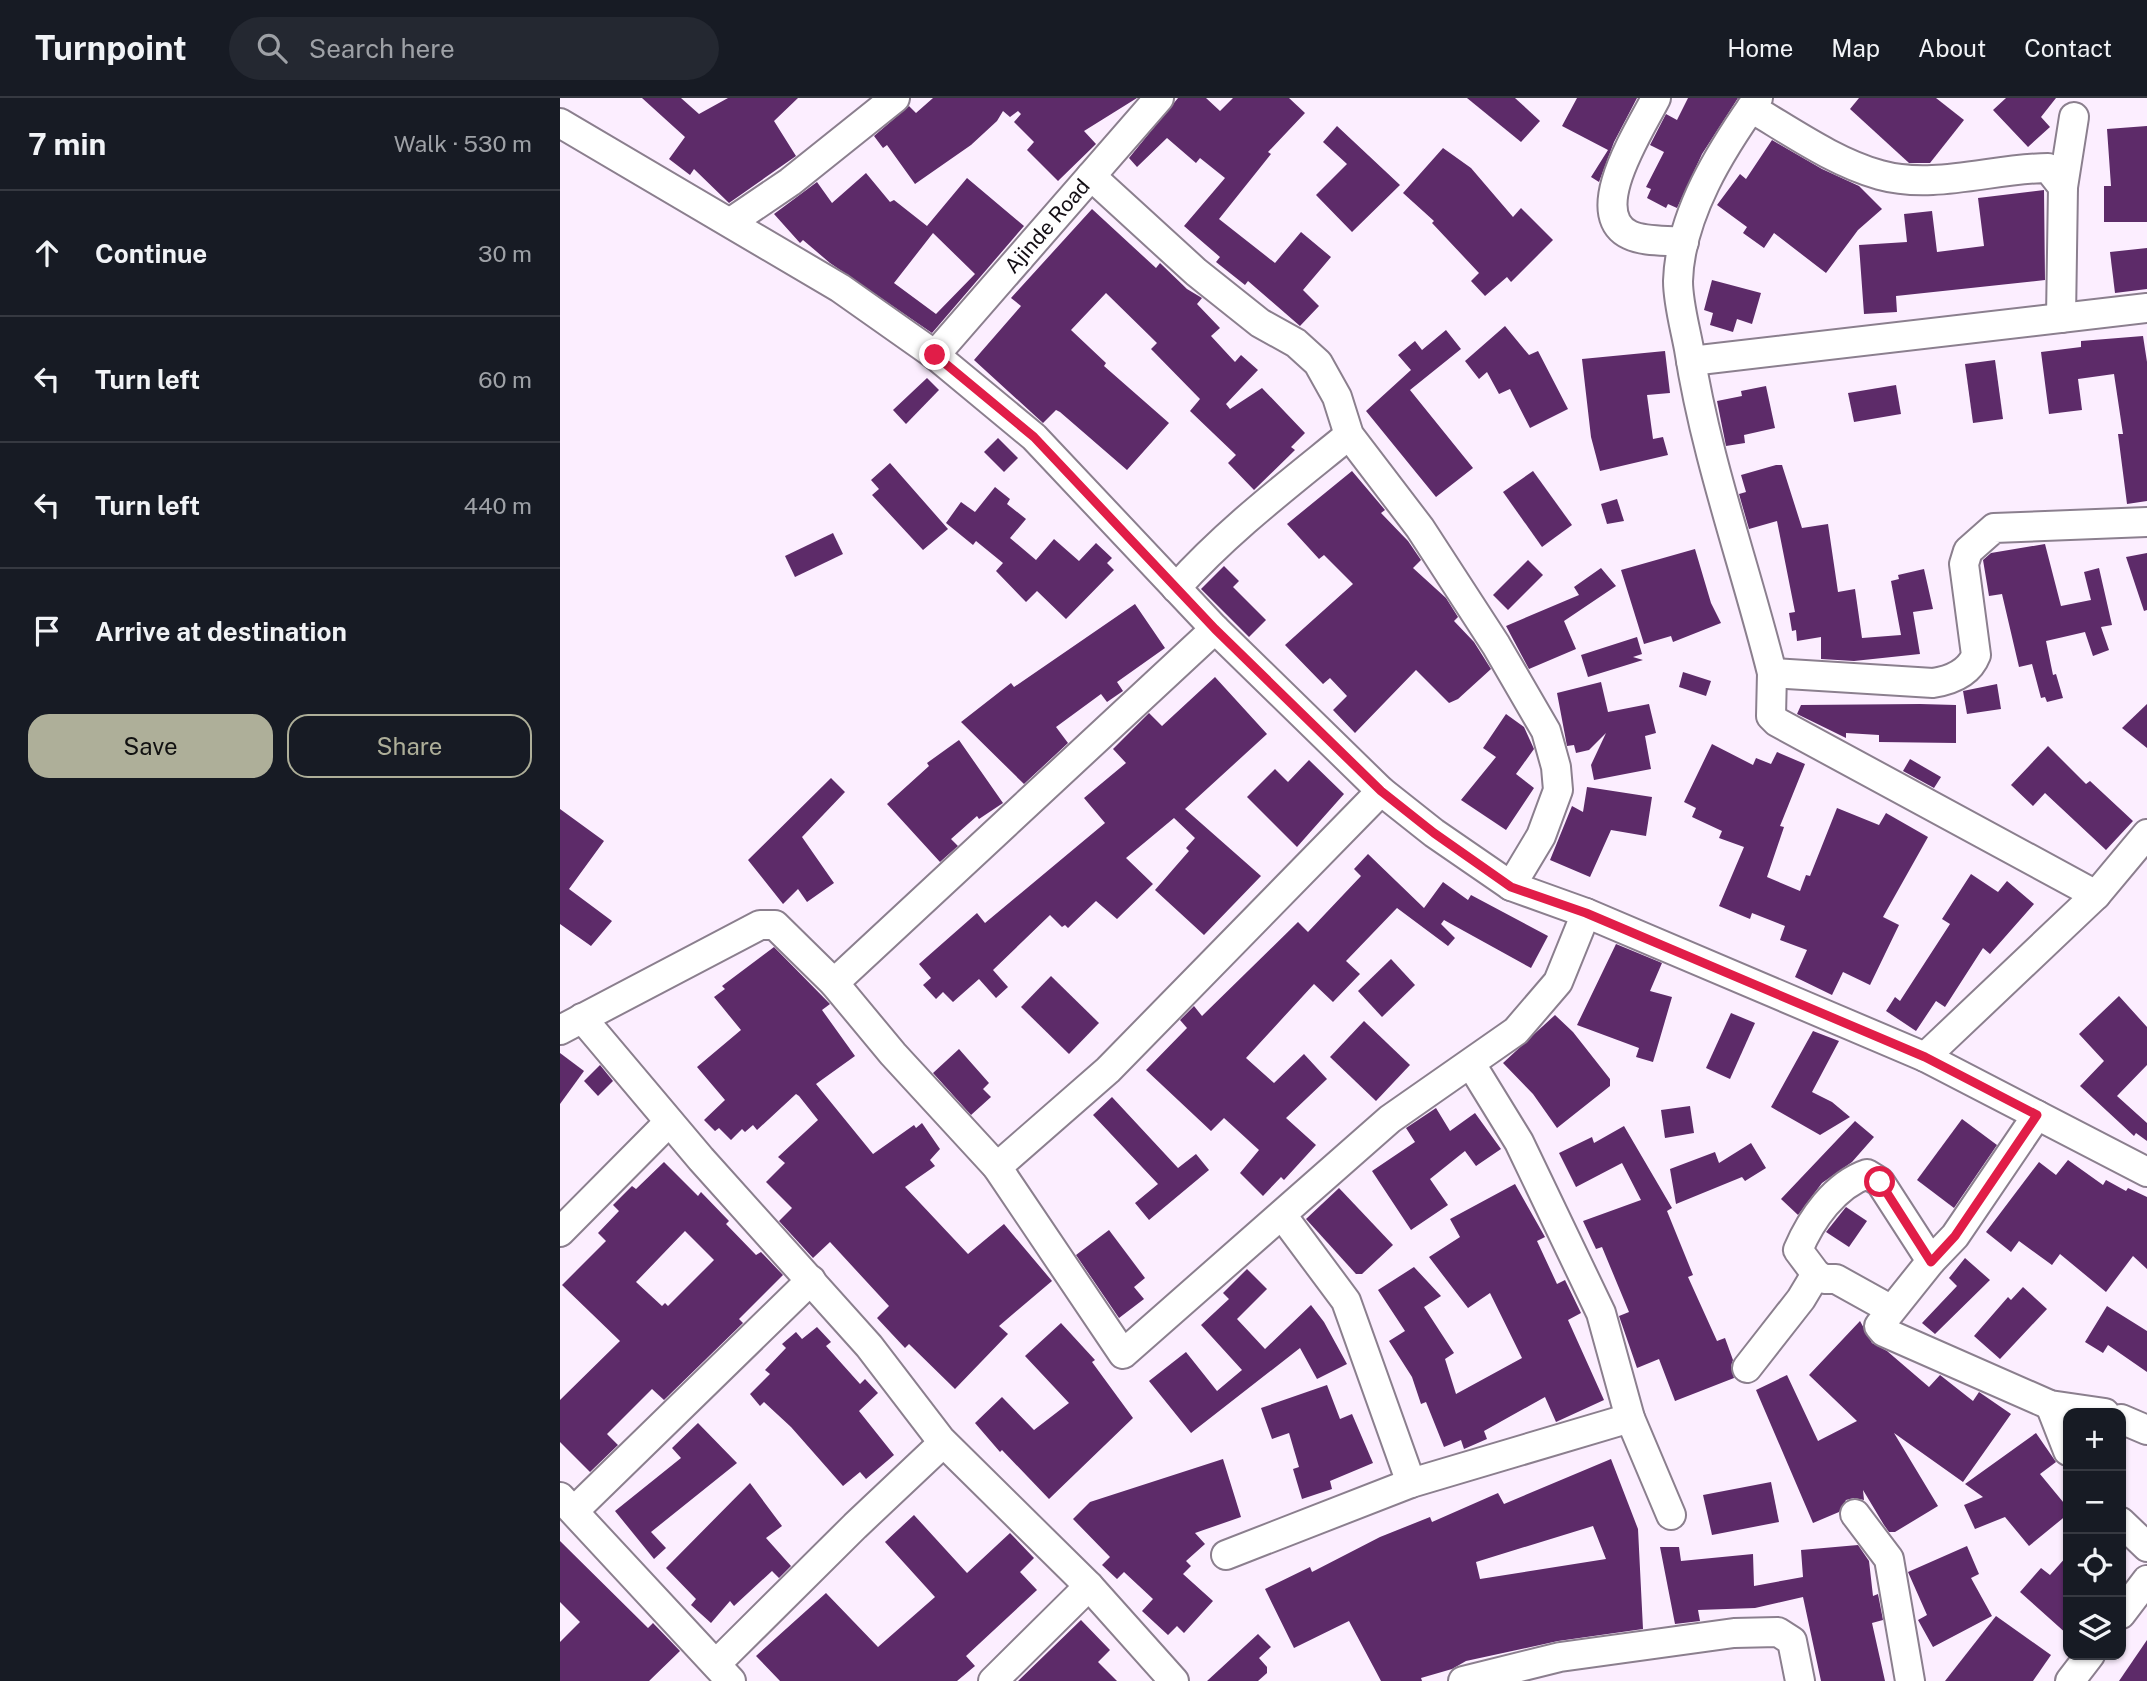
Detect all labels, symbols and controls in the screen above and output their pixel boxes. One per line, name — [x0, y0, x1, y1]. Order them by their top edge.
search box — [229, 17, 719, 80]
text: Turnpoint — [35, 29, 187, 67]
icon: search — [253, 29, 291, 67]
text: Search here — [309, 33, 455, 64]
text: Home — [1727, 34, 1793, 62]
text: Map — [1831, 34, 1880, 62]
text: About — [1918, 34, 1986, 62]
text: Contact — [2024, 34, 2112, 62]
text: 7 min — [28, 126, 106, 162]
text: Walk · 530 m — [394, 130, 532, 157]
street label: Ajinde Road — [999, 174, 1095, 278]
icon: ahead — [28, 234, 66, 272]
text: Continue — [95, 238, 207, 269]
text: 30 m — [478, 240, 532, 267]
route end — [919, 339, 950, 370]
icon: left — [28, 360, 66, 398]
text: Turn left — [95, 364, 200, 395]
text: 60 m — [478, 366, 532, 393]
icon: left — [28, 486, 66, 524]
text: Turn left — [95, 490, 200, 521]
text: 440 m — [464, 492, 532, 519]
icon: arrive — [28, 612, 66, 650]
text: Arrive at destination — [95, 616, 347, 647]
button: Save — [28, 714, 273, 778]
button: Share — [287, 714, 532, 778]
route start — [1864, 1166, 1895, 1197]
map controls — [2063, 1408, 2126, 1660]
button: + — [2063, 1408, 2126, 1471]
button: − — [2063, 1471, 2126, 1534]
button: locate — [2063, 1534, 2126, 1597]
button: layers — [2063, 1597, 2126, 1660]

